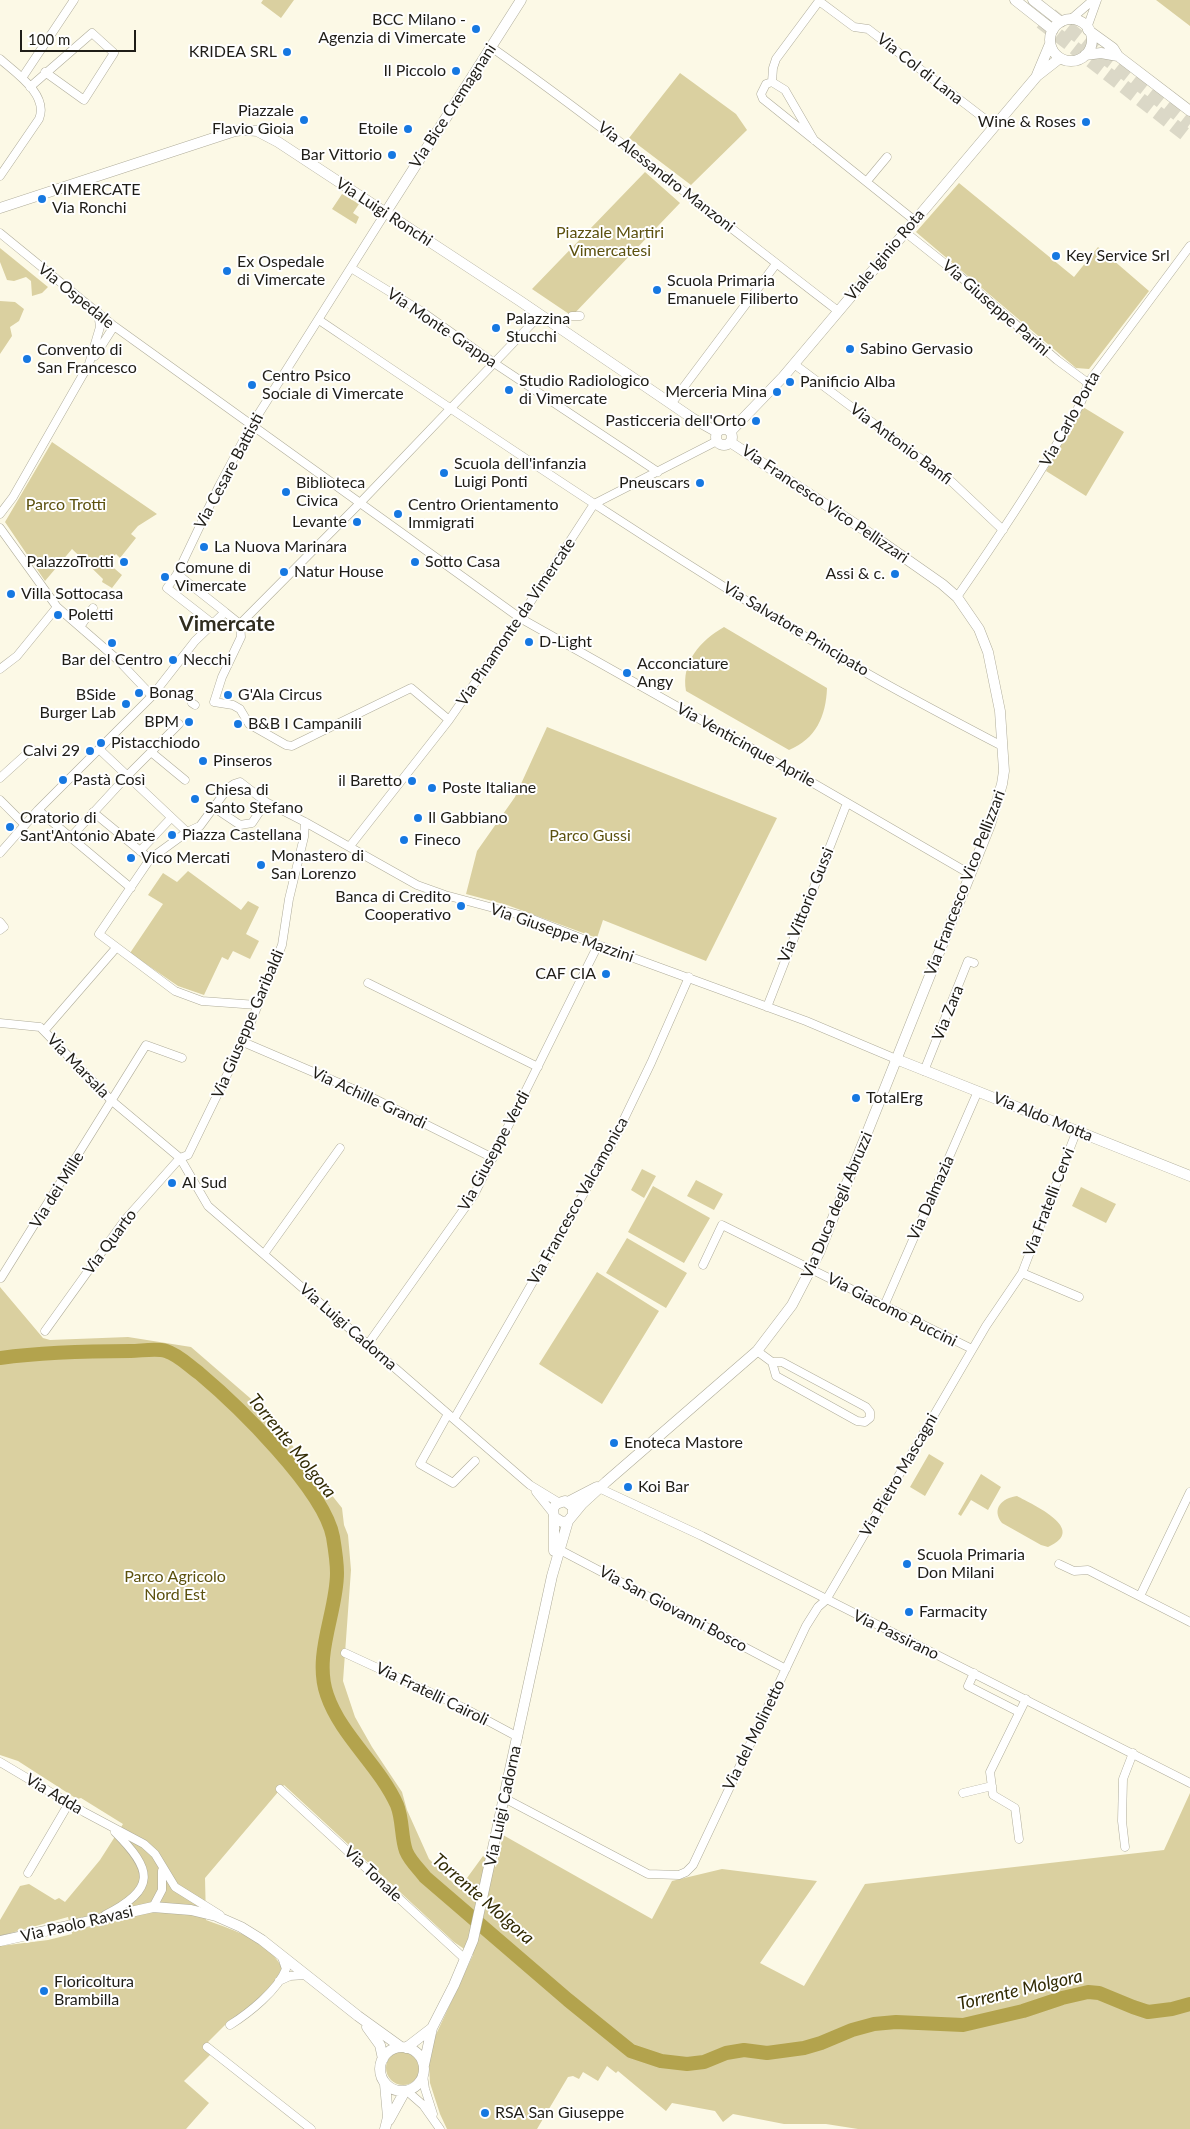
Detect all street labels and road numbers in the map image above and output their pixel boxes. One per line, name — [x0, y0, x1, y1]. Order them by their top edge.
street label: Via Col di Lana — [873, 29, 967, 109]
street label: Via Bice Cremagnani — [406, 40, 500, 172]
street label: Via Alessandro Manzoni — [594, 118, 738, 236]
street label: Via Luigi Ronchi — [332, 174, 436, 250]
street label: Viale Iginio Rota — [841, 205, 929, 305]
street label: Via Giuseppe Parini — [938, 256, 1054, 360]
street label: Via Ospedale — [34, 259, 118, 333]
street label: Via Monte Grappa — [383, 284, 501, 372]
street label: Via Carlo Porta — [1036, 368, 1104, 470]
street label: Via Antonio Banfi — [846, 399, 956, 489]
street label: Via Cesare Battisti — [190, 410, 268, 532]
street label: Via Francesco Vico Pellizzari — [738, 441, 912, 567]
street label: Via Pinamonte da Vimercate — [452, 534, 580, 710]
street label: Via Salvatore Principato — [720, 578, 872, 680]
street label: Via Venticinque Aprile — [673, 699, 819, 791]
street label: Via Francesco Vico Pellizzari — [921, 787, 1009, 979]
street label: Via Vittorio Gussi — [774, 845, 838, 965]
street label: Via Giuseppe Mazzini — [488, 899, 636, 967]
street label: Via Giuseppe Garibaldi — [208, 947, 288, 1101]
street label: Via Zara — [928, 983, 968, 1043]
street label: Via Marsala — [43, 1030, 113, 1102]
street label: Via Achille Grandi — [308, 1063, 430, 1133]
street label: Via Giuseppe Verdi — [454, 1088, 534, 1214]
street label: Via Aldo Motta — [990, 1088, 1096, 1146]
street label: Via Francesco Valcamonica — [524, 1114, 632, 1288]
street label: Via Duca degli Abruzzi — [797, 1129, 877, 1281]
street label: Via Fratelli Cervi — [1019, 1145, 1079, 1259]
street label: Via dei Mille — [26, 1148, 88, 1232]
street label: Via Dalmazia — [904, 1153, 958, 1243]
street label: Via Quarto — [79, 1206, 141, 1278]
street label: Via Giacomo Puccini — [824, 1269, 960, 1351]
street label: Via Luigi Cadorna — [295, 1279, 401, 1375]
street label: Via Pietro Mascagni — [856, 1410, 942, 1540]
street label: Via San Giovanni Bosco — [596, 1562, 750, 1656]
street label: Via Passirano — [850, 1606, 942, 1664]
street label: Via Fratelli Cairoli — [373, 1658, 491, 1730]
street label: Via del Molinetto — [719, 1677, 789, 1793]
street label: Via Luigi Cadorna — [481, 1744, 525, 1868]
street label: Via Adda — [22, 1769, 86, 1819]
street label: Via Tonale — [340, 1842, 406, 1906]
street label: Via Paolo Ravasi — [19, 1902, 135, 1946]

